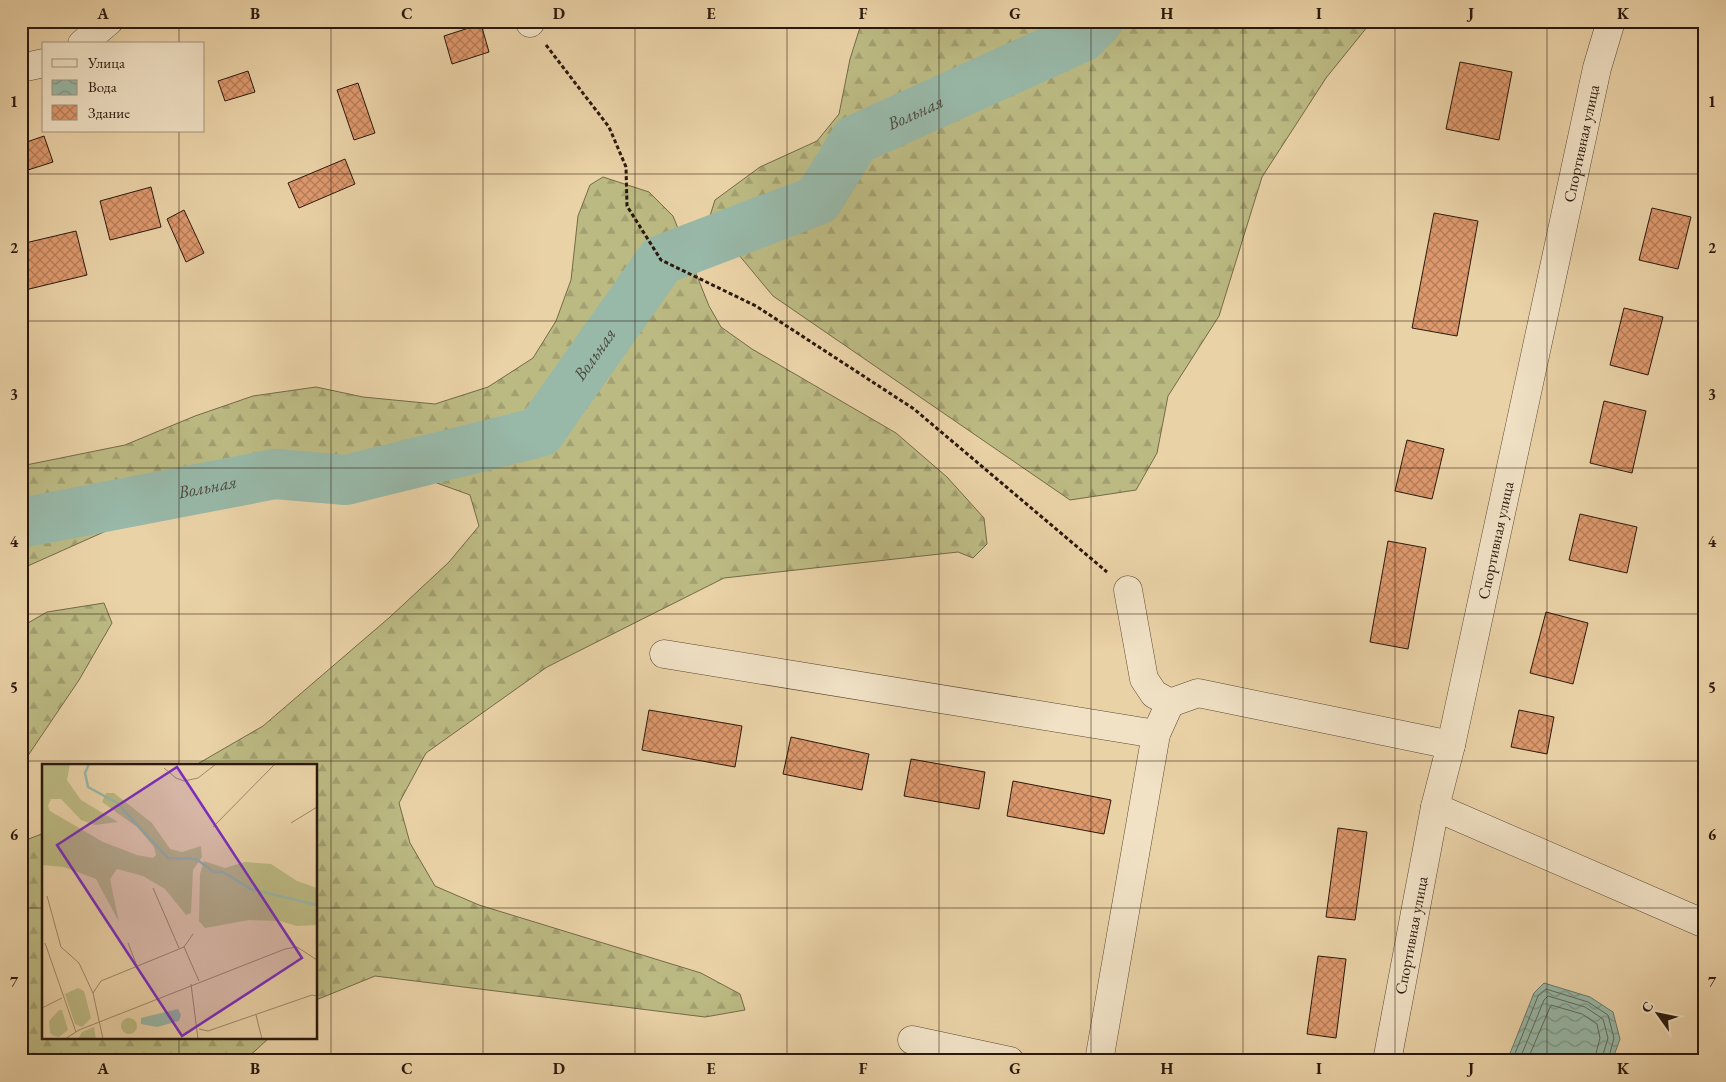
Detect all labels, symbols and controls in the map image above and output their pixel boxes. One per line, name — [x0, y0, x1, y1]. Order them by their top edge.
text: A — [96, 3, 109, 24]
text: B — [250, 3, 260, 24]
text: C — [401, 3, 413, 24]
text: D — [553, 3, 565, 24]
text: E — [706, 3, 716, 24]
text: F — [859, 3, 868, 24]
text: G — [1009, 3, 1021, 24]
text: H — [1161, 3, 1174, 24]
text: I — [1316, 3, 1322, 24]
text: J — [1466, 3, 1474, 24]
text: K — [1617, 3, 1630, 24]
legend — [42, 42, 205, 132]
text: Улица — [87, 53, 125, 72]
text: Вода — [88, 77, 117, 96]
street label: Спортивная улица — [1558, 82, 1604, 204]
water label: Вольная — [883, 89, 947, 135]
text: 1 — [10, 91, 18, 112]
text: 1 — [1708, 91, 1716, 112]
text: Здание — [88, 103, 130, 122]
text: 2 — [10, 237, 19, 258]
text: 2 — [1708, 237, 1717, 258]
water label: Вольная — [567, 323, 621, 386]
text: 3 — [10, 384, 18, 405]
text: 3 — [1708, 384, 1716, 405]
water label: Вольная — [175, 470, 239, 504]
street label: Спортивная улица — [1473, 479, 1519, 601]
text: 4 — [10, 531, 19, 552]
text: 4 — [1708, 531, 1717, 552]
text: 5 — [10, 677, 18, 698]
text: 5 — [1708, 677, 1716, 698]
inset map — [42, 764, 318, 1040]
text: 6 — [10, 824, 19, 845]
text: 6 — [1708, 824, 1717, 845]
street label: Спортивная улица — [1390, 874, 1433, 996]
text: 7 — [10, 971, 19, 992]
text: 7 — [1708, 971, 1717, 992]
north arrow — [1634, 990, 1684, 1040]
text: С — [1637, 998, 1657, 1016]
text: A — [96, 1058, 109, 1079]
text: B — [250, 1058, 260, 1079]
text: C — [401, 1058, 413, 1079]
text: D — [553, 1058, 565, 1079]
text: E — [706, 1058, 716, 1079]
text: F — [859, 1058, 868, 1079]
text: G — [1009, 1058, 1021, 1079]
text: H — [1161, 1058, 1174, 1079]
text: I — [1316, 1058, 1322, 1079]
text: J — [1466, 1058, 1474, 1079]
text: K — [1617, 1058, 1630, 1079]

